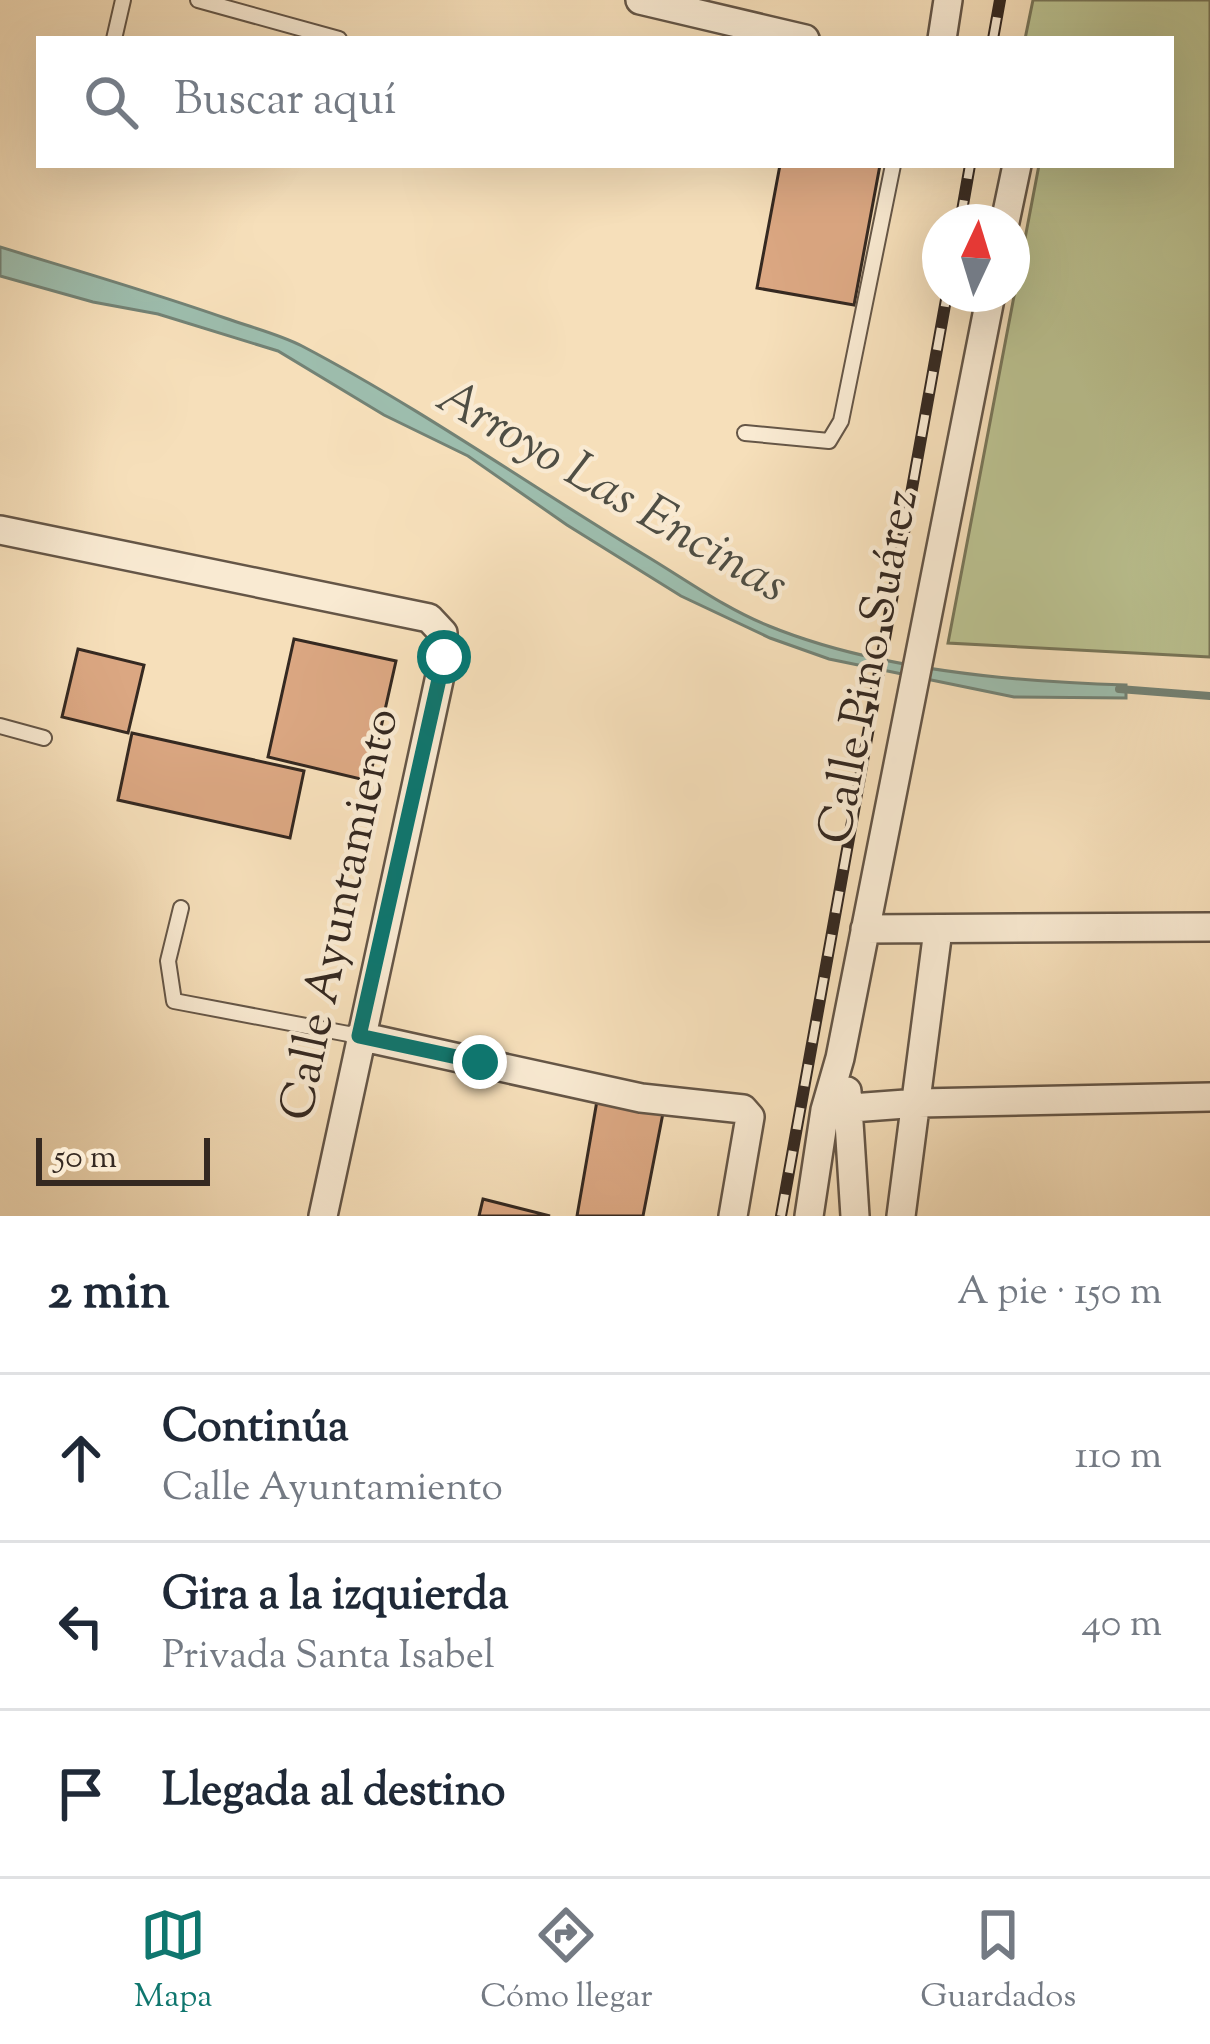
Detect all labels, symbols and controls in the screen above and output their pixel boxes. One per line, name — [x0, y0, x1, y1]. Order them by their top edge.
search box — [36, 36, 1174, 168]
icon: search — [78, 69, 144, 135]
text: Buscar aquí — [174, 70, 396, 135]
north arrow — [922, 204, 1030, 312]
water label: Arroyo Las Encinas — [422, 363, 800, 623]
street label: Calle Pino Suárez — [803, 484, 939, 850]
route start — [417, 630, 471, 684]
street label: Calle Ayuntamiento — [265, 703, 419, 1127]
route end — [453, 1035, 507, 1089]
scale bar — [36, 1132, 210, 1185]
text: 50 m — [54, 1135, 117, 1183]
text: 2 min — [48, 1258, 170, 1331]
text: A pie · 150 m — [957, 1266, 1162, 1322]
text: Continúa — [162, 1397, 349, 1462]
icon: ahead — [48, 1425, 114, 1491]
text: 110 m — [1075, 1430, 1162, 1486]
text: Calle Ayuntamiento — [162, 1462, 503, 1518]
text: Gira a la izquierda — [162, 1565, 509, 1630]
icon: left — [48, 1593, 114, 1659]
text: 40 m — [1082, 1598, 1162, 1654]
text: Privada Santa Isabel — [162, 1630, 495, 1686]
icon: arrive — [48, 1761, 114, 1827]
text: Llegada al destino — [162, 1761, 506, 1826]
tab: Mapa — [134, 1902, 213, 2022]
tab: Cómo llegar — [480, 1902, 653, 2022]
tab: Guardados — [920, 1902, 1076, 2022]

